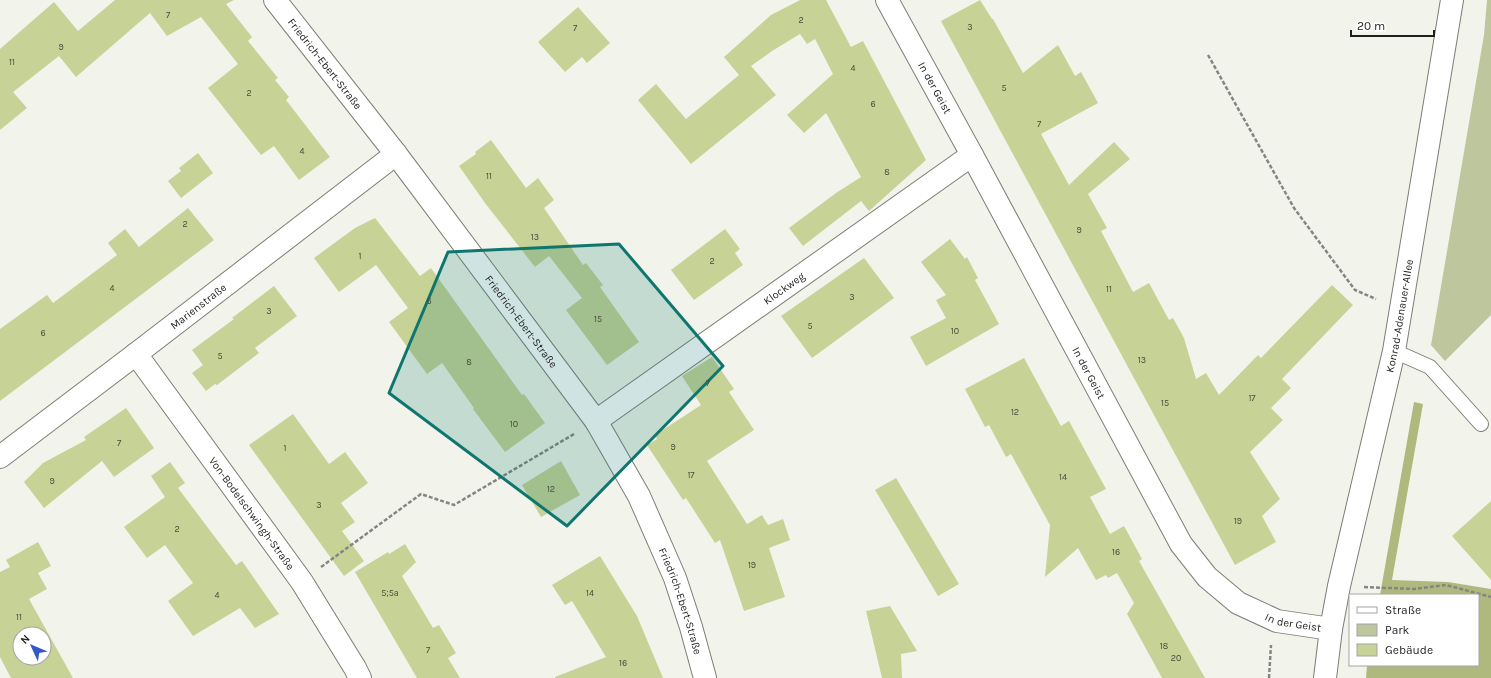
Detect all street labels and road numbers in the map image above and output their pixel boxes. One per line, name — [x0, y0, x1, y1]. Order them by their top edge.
street label: Friedrich-Ebert-Straße — [285, 16, 365, 112]
street label: In der Geist — [915, 60, 954, 116]
street label: Konrad-Adenauer-Allee — [1383, 258, 1416, 374]
street label: Klockweg — [761, 269, 808, 308]
street label: Friedrich-Ebert-Straße — [482, 273, 560, 371]
street label: Marienstraße — [168, 281, 229, 332]
street label: In der Geist — [1069, 345, 1108, 401]
street label: Von-Bodelschwingh-Straße — [206, 455, 297, 573]
street label: Friedrich-Ebert-Straße — [655, 546, 704, 656]
street label: In der Geist — [1263, 610, 1322, 634]

